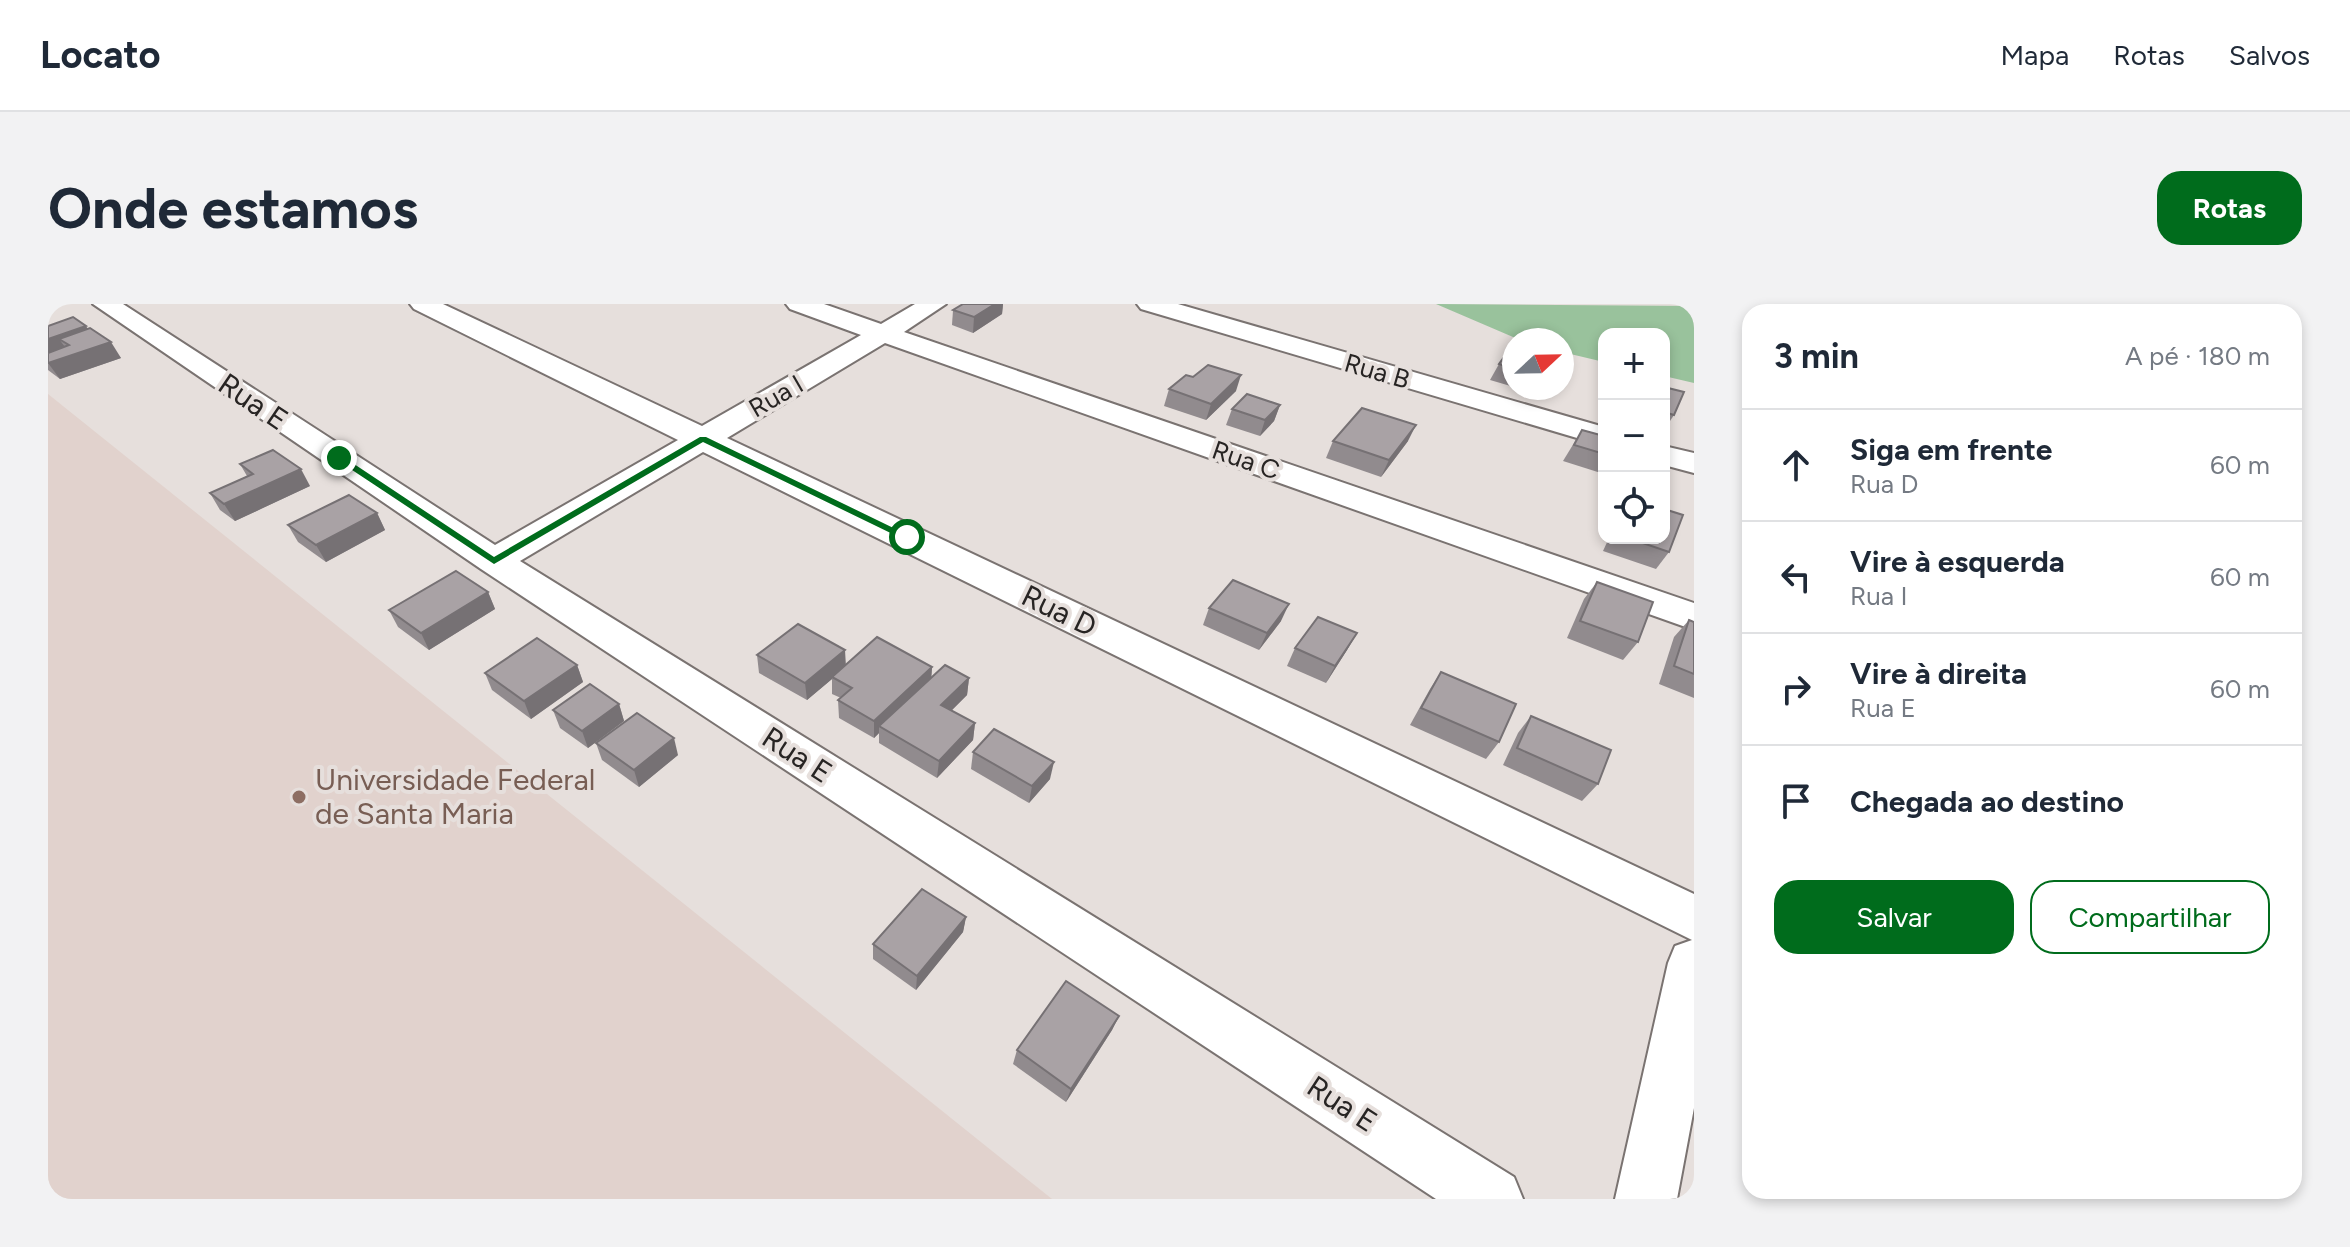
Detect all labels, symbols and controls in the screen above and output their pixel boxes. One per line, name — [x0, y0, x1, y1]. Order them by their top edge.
text: Locato — [40, 32, 161, 78]
text: Mapa — [2000, 38, 2069, 72]
text: Rotas — [2113, 38, 2185, 72]
text: Salvos — [2229, 38, 2310, 72]
button: Rotas — [2157, 171, 2302, 245]
text: Onde estamos — [48, 175, 418, 242]
north arrow — [1502, 328, 1574, 400]
map controls — [1598, 328, 1670, 544]
button: + — [1598, 328, 1670, 400]
text: 3 min — [1774, 336, 1859, 377]
text: A pé · 180 m — [2125, 340, 2270, 372]
street label: Rua B — [1341, 346, 1413, 396]
street label: Rua E — [211, 365, 295, 438]
street label: Rua I — [743, 368, 809, 424]
button: − — [1598, 400, 1670, 472]
text: Siga em frente — [1850, 431, 2052, 468]
street label: Rua C — [1208, 434, 1284, 486]
route end — [321, 440, 357, 476]
icon: ahead — [1774, 443, 1818, 487]
text: 60 m — [2210, 449, 2270, 481]
text: Rua D — [1850, 468, 1918, 500]
button: locate — [1598, 472, 1670, 544]
route start — [889, 519, 925, 555]
text: Vire à esquerda — [1850, 543, 2065, 580]
icon: left — [1774, 555, 1818, 599]
text: 60 m — [2210, 561, 2270, 593]
street label: Rua D — [1016, 577, 1103, 644]
text: Rua I — [1850, 580, 1908, 612]
text: Vire à direita — [1850, 655, 2027, 692]
icon: right — [1774, 667, 1818, 711]
text: 60 m — [2210, 673, 2270, 705]
text: Rua E — [1850, 692, 1916, 724]
street label: Rua E — [755, 718, 839, 791]
place label: Universidade Federal de Santa Maria — [315, 761, 595, 832]
icon: arrive — [1774, 779, 1818, 823]
text: Chegada ao destino — [1850, 783, 2124, 820]
marker: Universidade Federal de Santa Maria — [290, 788, 308, 806]
button: Salvar — [1774, 880, 2014, 954]
button: Compartilhar — [2030, 880, 2270, 954]
street label: Rua E — [1300, 1067, 1384, 1140]

